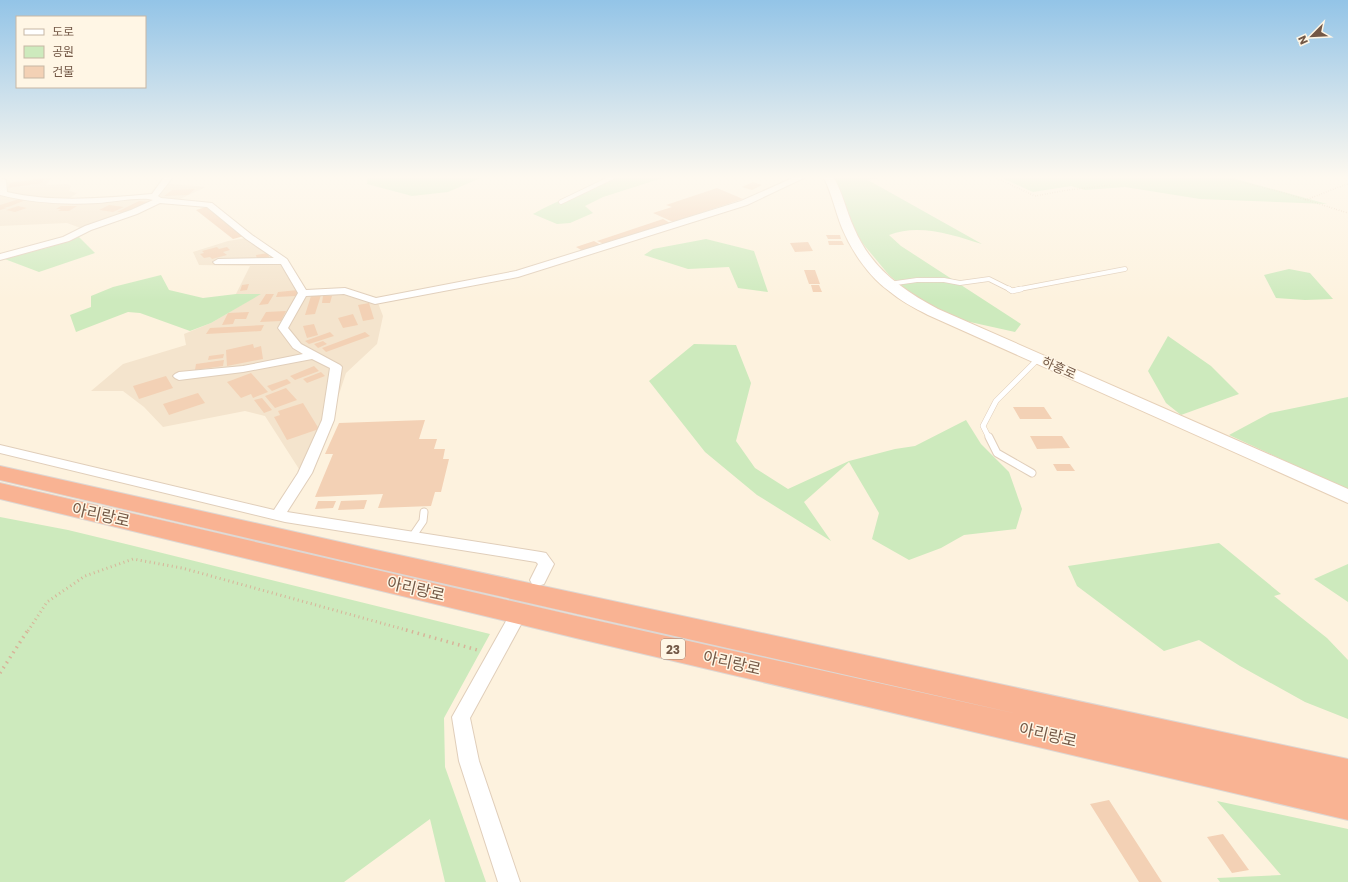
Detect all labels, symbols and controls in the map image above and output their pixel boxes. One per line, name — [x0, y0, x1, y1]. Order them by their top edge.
legend — [16, 16, 146, 88]
north arrow — [1292, 16, 1332, 56]
text: 도로 — [52, 23, 74, 40]
text: N — [1294, 33, 1312, 47]
text: 공원 — [52, 43, 74, 60]
text: 건물 — [52, 63, 74, 80]
street label: 하흥로 — [1039, 352, 1079, 384]
street label: 아리랑로 — [70, 497, 133, 533]
street label: 아리랑로 — [385, 571, 448, 607]
road number: 23 — [661, 639, 685, 659]
street label: 아리랑로 — [701, 645, 764, 681]
street label: 아리랑로 — [1017, 717, 1080, 753]

